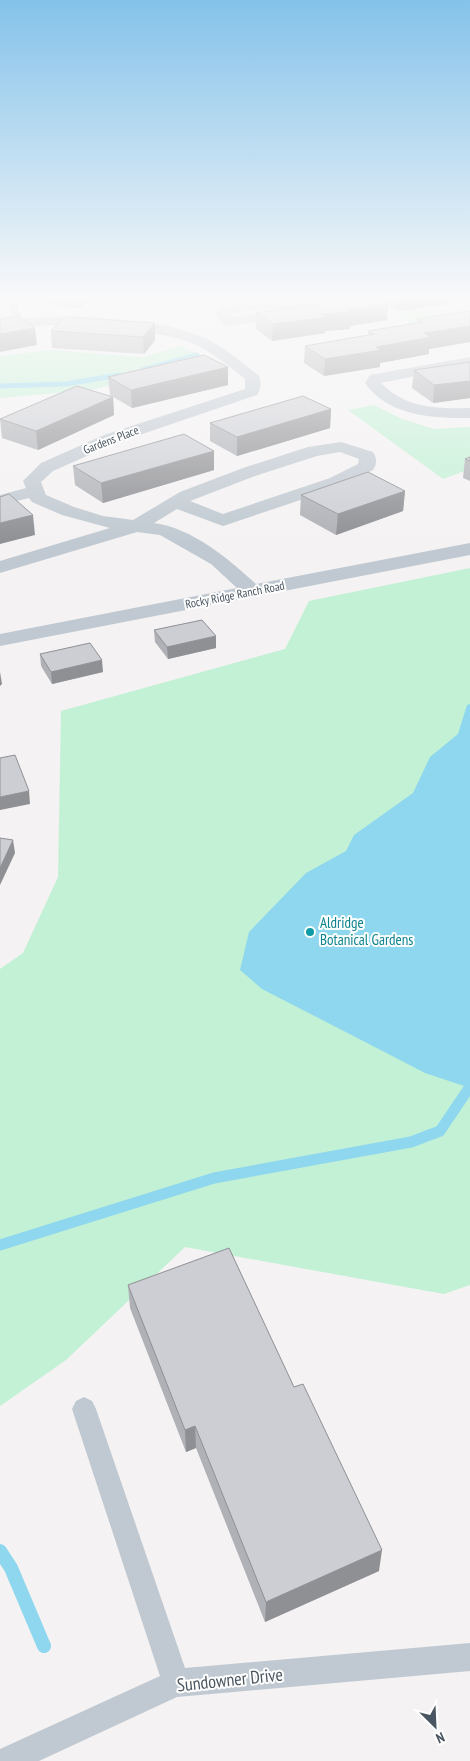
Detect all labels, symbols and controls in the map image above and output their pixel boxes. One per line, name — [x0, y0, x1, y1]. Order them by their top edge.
street label: Gardens Place — [81, 422, 141, 457]
street label: Rocky Ridge Ranch Road — [184, 578, 286, 611]
place label: Aldridge Botanical Gardens — [320, 913, 413, 949]
marker: Aldridge Botanical Gardens — [304, 926, 316, 938]
street label: Sundowner Drive — [176, 1663, 284, 1696]
north arrow — [410, 1701, 460, 1751]
text: N — [433, 1728, 447, 1748]

